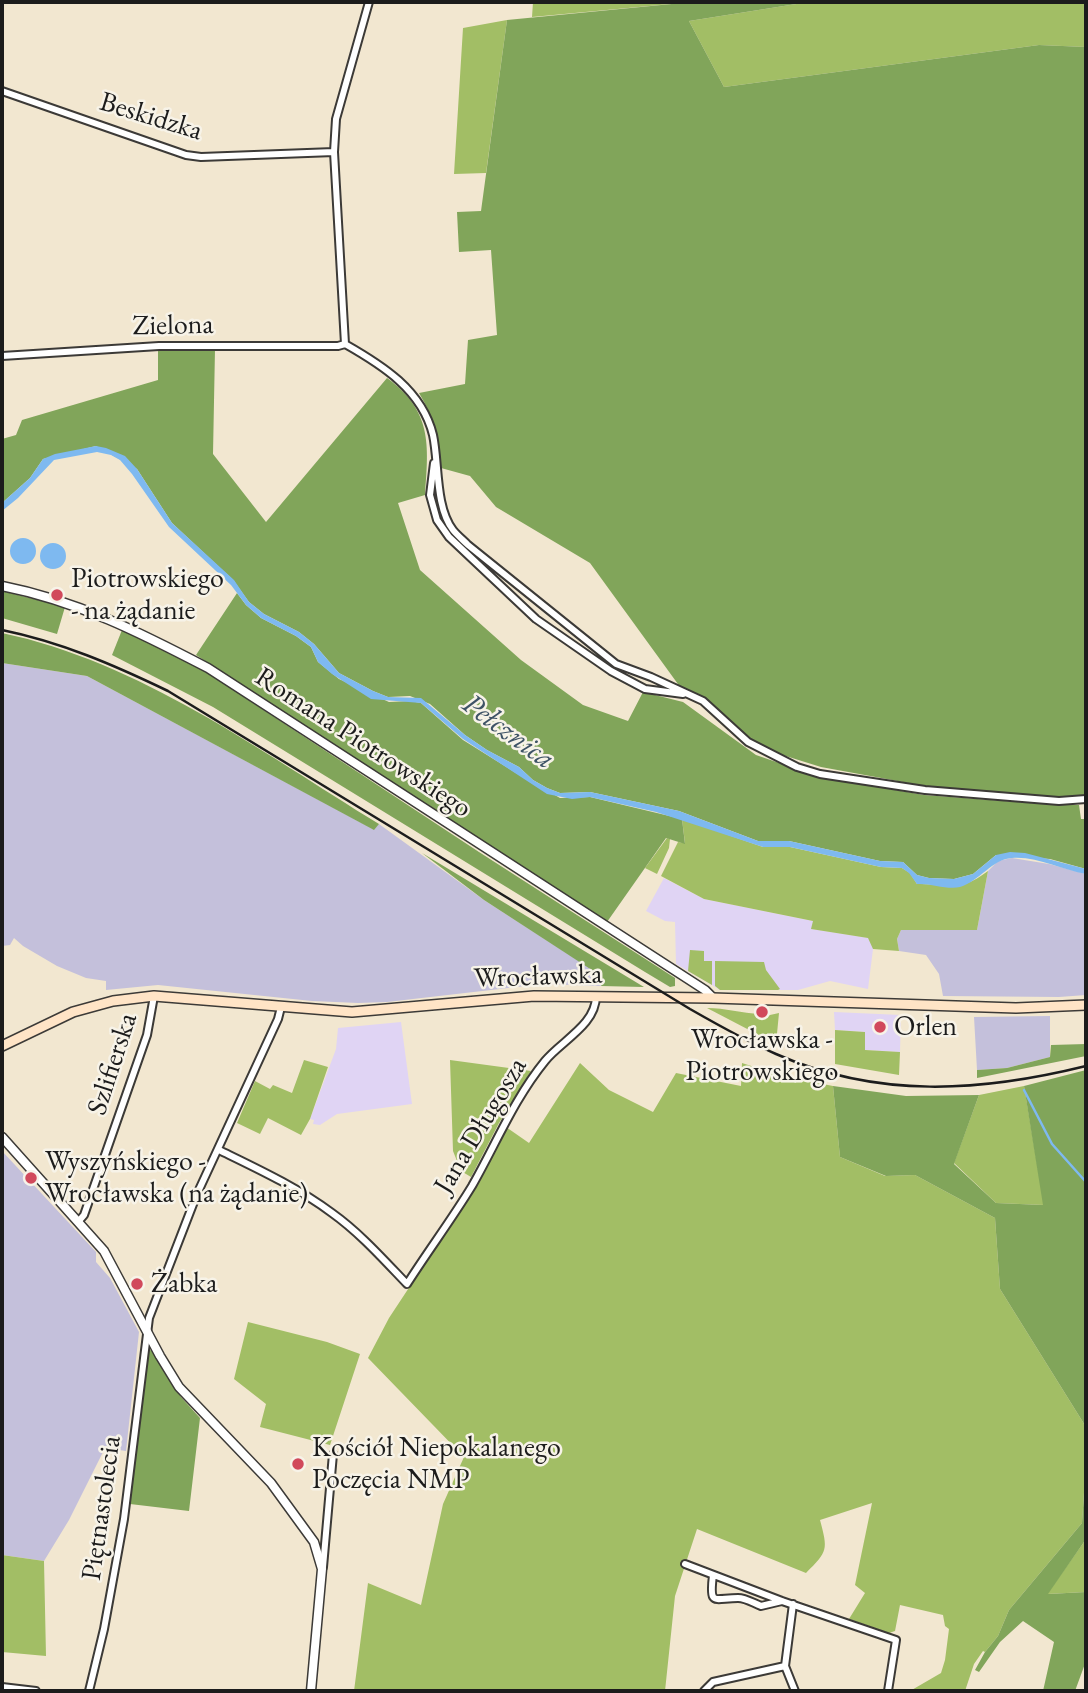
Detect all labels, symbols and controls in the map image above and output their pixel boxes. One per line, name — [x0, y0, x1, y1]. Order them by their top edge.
street label: Beskidzka — [96, 86, 206, 148]
street label: Zielona — [132, 308, 214, 344]
place label: Piotrowskiego - na żądanie — [71, 562, 224, 628]
marker: Piotrowskiego - na żądanie — [49, 587, 65, 603]
street label: Romana Piotrowskiego — [248, 660, 478, 826]
water label: Pełcznica — [455, 686, 561, 778]
street label: Wrocławska — [473, 958, 603, 996]
marker: Wrocławska - Piotrowskiego — [754, 1004, 770, 1020]
street label: Szlifierska — [81, 1009, 145, 1119]
place label: Orlen — [894, 1010, 957, 1044]
marker: Orlen — [872, 1019, 888, 1035]
place label: Wrocławska - Piotrowskiego — [686, 1023, 838, 1089]
street label: Jana Długosza — [427, 1052, 535, 1200]
place label: Wyszyńskiego - Wrocławska (na żądanie) — [45, 1145, 308, 1211]
marker: Wyszyńskiego - Wrocławska (na żądanie) — [23, 1170, 39, 1186]
place label: Żabka — [151, 1267, 217, 1301]
marker: Żabka — [129, 1276, 145, 1292]
place label: Kościół Niepokalanego Poczęcia NMP — [312, 1431, 561, 1497]
street label: Piętnastolecia — [75, 1433, 129, 1583]
marker: Kościół Niepokalanego Poczęcia NMP — [290, 1456, 306, 1472]

